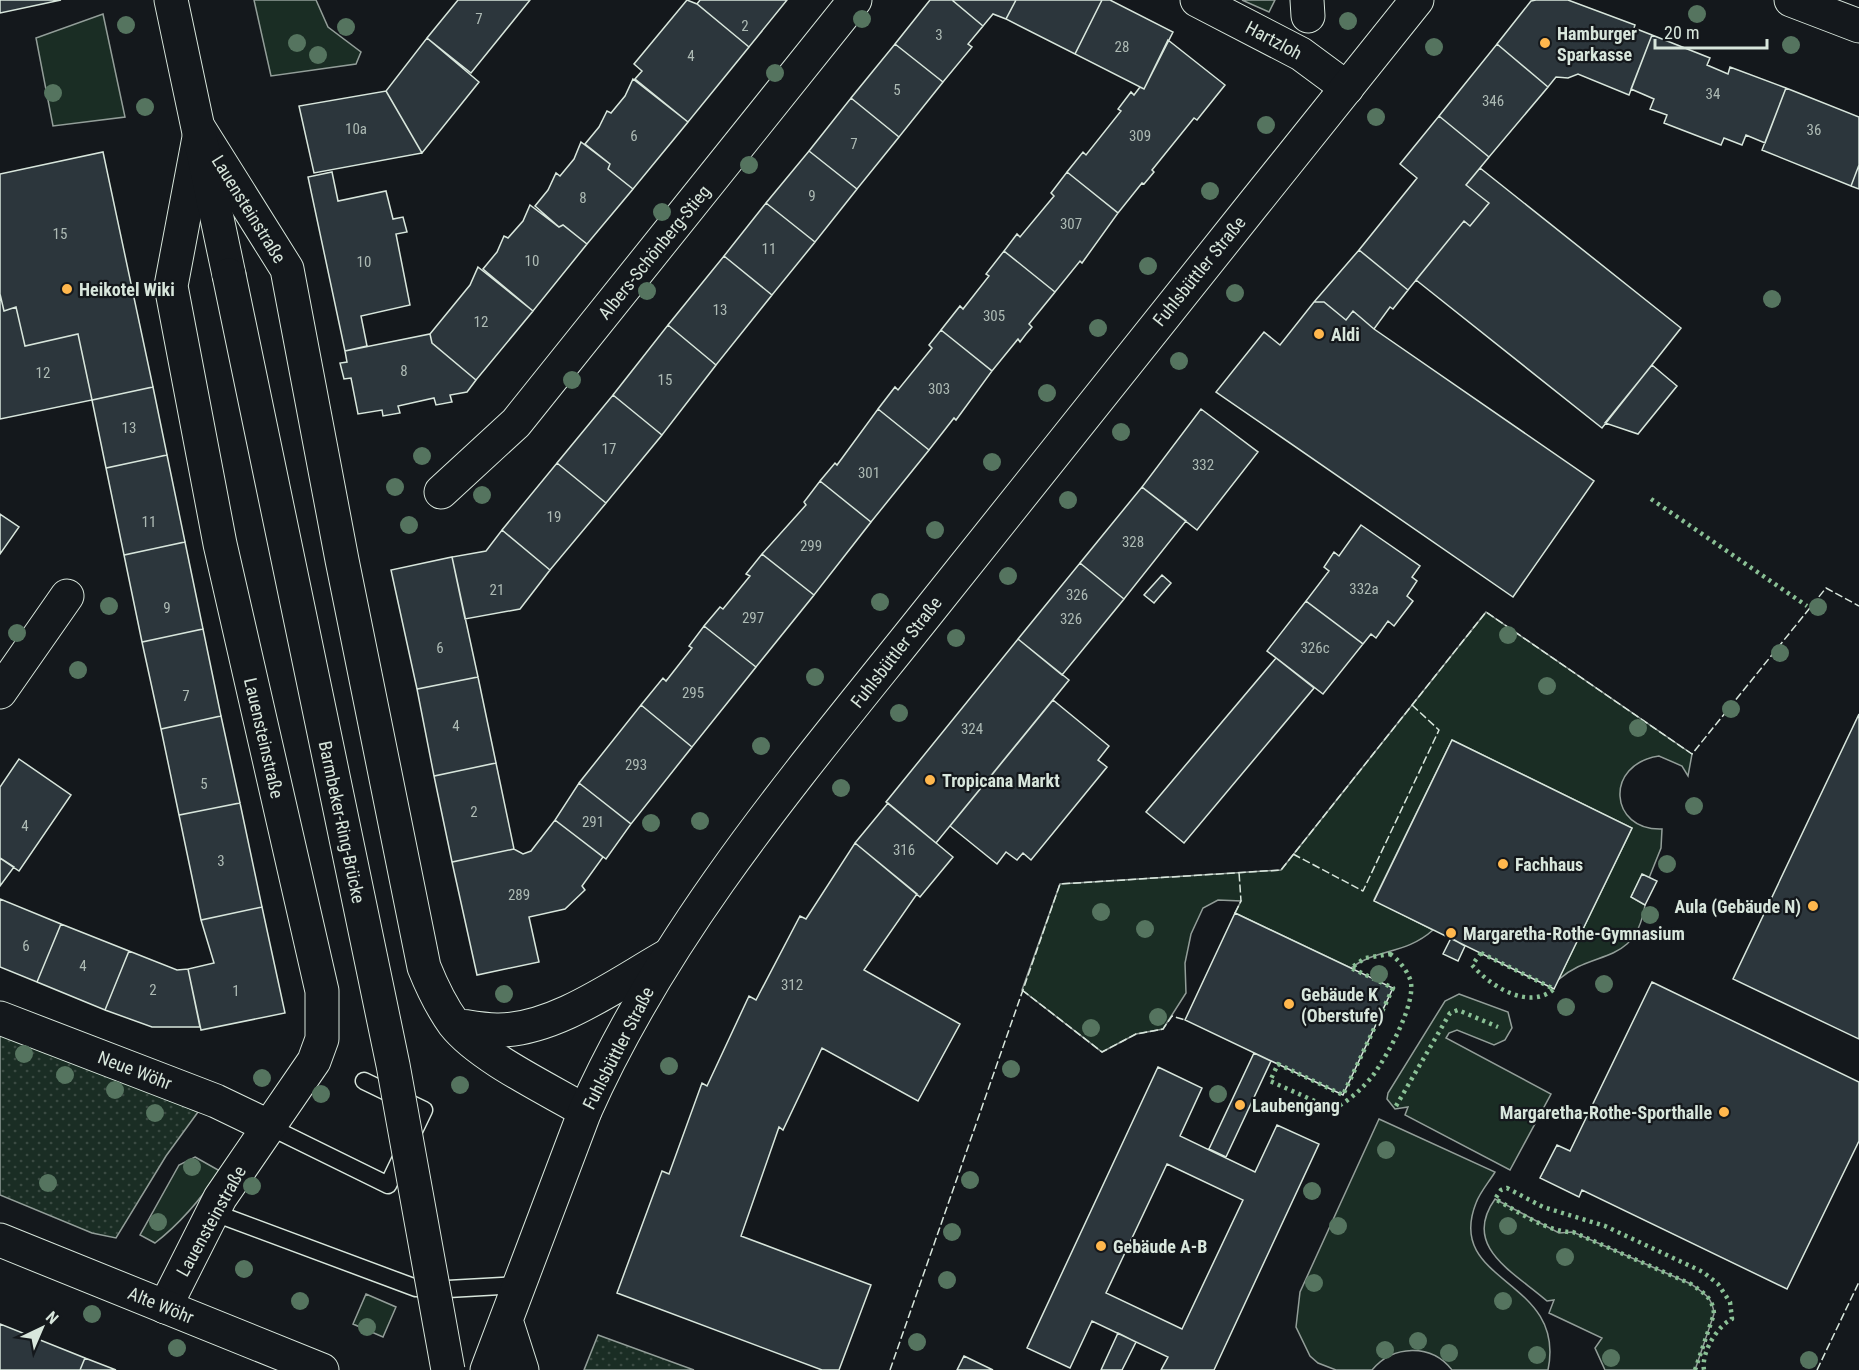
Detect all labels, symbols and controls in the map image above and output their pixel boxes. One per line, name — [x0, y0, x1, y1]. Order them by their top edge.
house number: 7 — [475, 10, 483, 28]
scale bar — [1655, 12, 1768, 50]
street label: Hartzloh — [1242, 16, 1306, 64]
house number: 2 — [741, 17, 749, 35]
text: 20 m — [1664, 22, 1699, 43]
place label: Hamburger Sparkasse — [1557, 23, 1637, 65]
house number: 3 — [935, 26, 943, 44]
marker: Hamburger Sparkasse — [1538, 36, 1552, 50]
house number: 28 — [1115, 38, 1129, 56]
house number: 4 — [687, 47, 695, 65]
house number: 5 — [893, 81, 901, 99]
house number: 34 — [1706, 85, 1720, 103]
house number: 346 — [1482, 92, 1504, 110]
house number: 10a — [345, 120, 367, 138]
house number: 36 — [1807, 121, 1821, 139]
house number: 6 — [630, 127, 638, 145]
house number: 309 — [1129, 127, 1151, 145]
house number: 7 — [850, 135, 858, 153]
street label: Lauensteinstraße — [208, 151, 290, 267]
street label: Albers-Schönberg-Stieg — [594, 181, 714, 323]
house number: 9 — [808, 187, 816, 205]
house number: 8 — [579, 189, 587, 207]
street label: Fuhlsbüttler Straße — [1148, 212, 1250, 330]
house number: 307 — [1060, 215, 1082, 233]
house number: 15 — [53, 225, 67, 243]
house number: 11 — [762, 240, 776, 258]
house number: 10 — [525, 252, 539, 270]
house number: 10 — [357, 253, 371, 271]
place label: Heikotel Wiki — [79, 279, 175, 300]
marker: Heikotel Wiki — [60, 282, 74, 296]
house number: 13 — [713, 301, 727, 319]
house number: 305 — [983, 307, 1005, 325]
house number: 12 — [474, 313, 488, 331]
place label: Aldi — [1331, 324, 1360, 345]
marker: Aldi — [1312, 327, 1326, 341]
house number: 8 — [400, 362, 408, 380]
house number: 12 — [36, 364, 50, 382]
house number: 15 — [658, 371, 672, 389]
house number: 303 — [928, 380, 950, 398]
house number: 13 — [122, 419, 136, 437]
house number: 17 — [602, 440, 616, 458]
house number: 332 — [1192, 456, 1214, 474]
house number: 301 — [858, 464, 880, 482]
house number: 19 — [547, 508, 561, 526]
house number: 11 — [142, 513, 156, 531]
house number: 328 — [1122, 533, 1144, 551]
house number: 299 — [800, 537, 822, 555]
house number: 332a — [1349, 580, 1379, 598]
house number: 21 — [490, 581, 504, 599]
house number: 326 — [1066, 586, 1088, 604]
street label: Fuhlsbüttler Straße — [846, 592, 946, 712]
house number: 9 — [163, 599, 171, 617]
house number: 297 — [742, 609, 764, 627]
house number: 326 — [1060, 610, 1082, 628]
house number: 6 — [436, 639, 444, 657]
house number: 326c — [1300, 639, 1330, 657]
street label: Lauensteinstraße — [240, 676, 288, 800]
house number: 295 — [682, 684, 704, 702]
house number: 7 — [182, 687, 190, 705]
house number: 4 — [452, 717, 460, 735]
house number: 324 — [961, 720, 983, 738]
street label: Barmbeker-Ring-Brücke — [315, 739, 369, 905]
house number: 293 — [625, 756, 647, 774]
place label: Tropicana Markt — [942, 770, 1060, 791]
marker: Tropicana Markt — [923, 773, 937, 787]
house number: 5 — [200, 775, 208, 793]
house number: 2 — [470, 803, 478, 821]
house number: 291 — [582, 813, 604, 831]
house number: 4 — [21, 817, 29, 835]
house number: 316 — [893, 841, 915, 859]
house number: 3 — [217, 852, 225, 870]
place label: Fachhaus — [1515, 854, 1583, 875]
marker: Fachhaus — [1496, 857, 1510, 871]
house number: 289 — [508, 886, 530, 904]
place label: Aula (Gebäude N) — [1675, 896, 1801, 918]
marker: Aula (Gebäude N) — [1806, 899, 1820, 913]
place label: Margaretha-Rothe-Gymnasium — [1463, 923, 1685, 944]
marker: Margaretha-Rothe-Gymnasium — [1444, 926, 1458, 940]
house number: 6 — [22, 937, 30, 955]
house number: 4 — [79, 957, 87, 975]
house number: 312 — [781, 976, 803, 994]
house number: 2 — [149, 981, 157, 999]
house number: 1 — [232, 982, 240, 1000]
street label: Fuhlsbüttler Straße — [578, 983, 658, 1113]
place label: Gebäude K (Oberstufe) — [1301, 984, 1384, 1027]
marker: Gebäude K (Oberstufe) — [1282, 997, 1296, 1011]
street label: Neue Wöhr — [95, 1046, 175, 1094]
place label: Laubengang — [1252, 1095, 1340, 1116]
marker: Laubengang — [1233, 1098, 1247, 1112]
place label: Margaretha-Rothe-Sporthalle — [1500, 1102, 1712, 1123]
marker: Margaretha-Rothe-Sporthalle — [1717, 1105, 1731, 1119]
street label: Lauensteinstraße — [172, 1162, 250, 1280]
place label: Gebäude A-B — [1113, 1236, 1207, 1257]
marker: Gebäude A-B — [1094, 1239, 1108, 1253]
street label: Alte Wöhr — [125, 1282, 197, 1328]
north arrow — [12, 1298, 72, 1358]
text: N — [42, 1307, 62, 1328]

